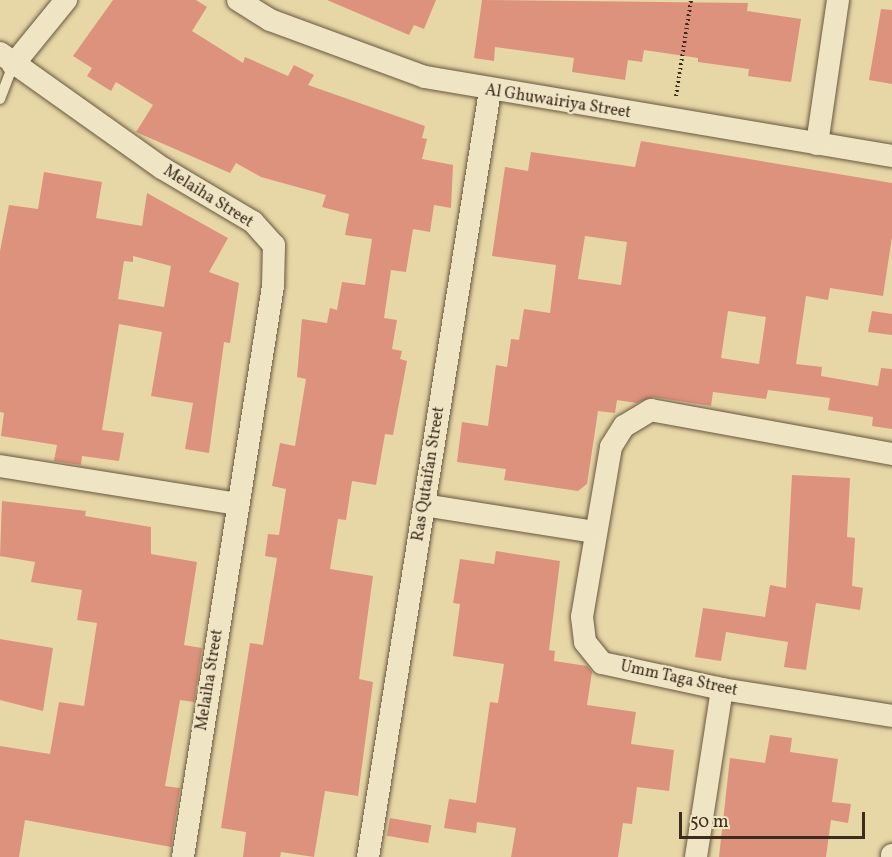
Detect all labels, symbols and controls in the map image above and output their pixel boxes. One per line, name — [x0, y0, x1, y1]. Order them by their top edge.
street label: Al Ghuwairiya Street — [484, 81, 632, 123]
street label: Melaiha Street — [160, 162, 256, 232]
street label: Ras Qutaifan Street — [409, 405, 449, 543]
street label: Melaiha Street — [193, 628, 227, 732]
street label: Umm Taga Street — [618, 657, 740, 701]
scale bar — [682, 800, 868, 838]
text: 50 m — [690, 810, 729, 835]

